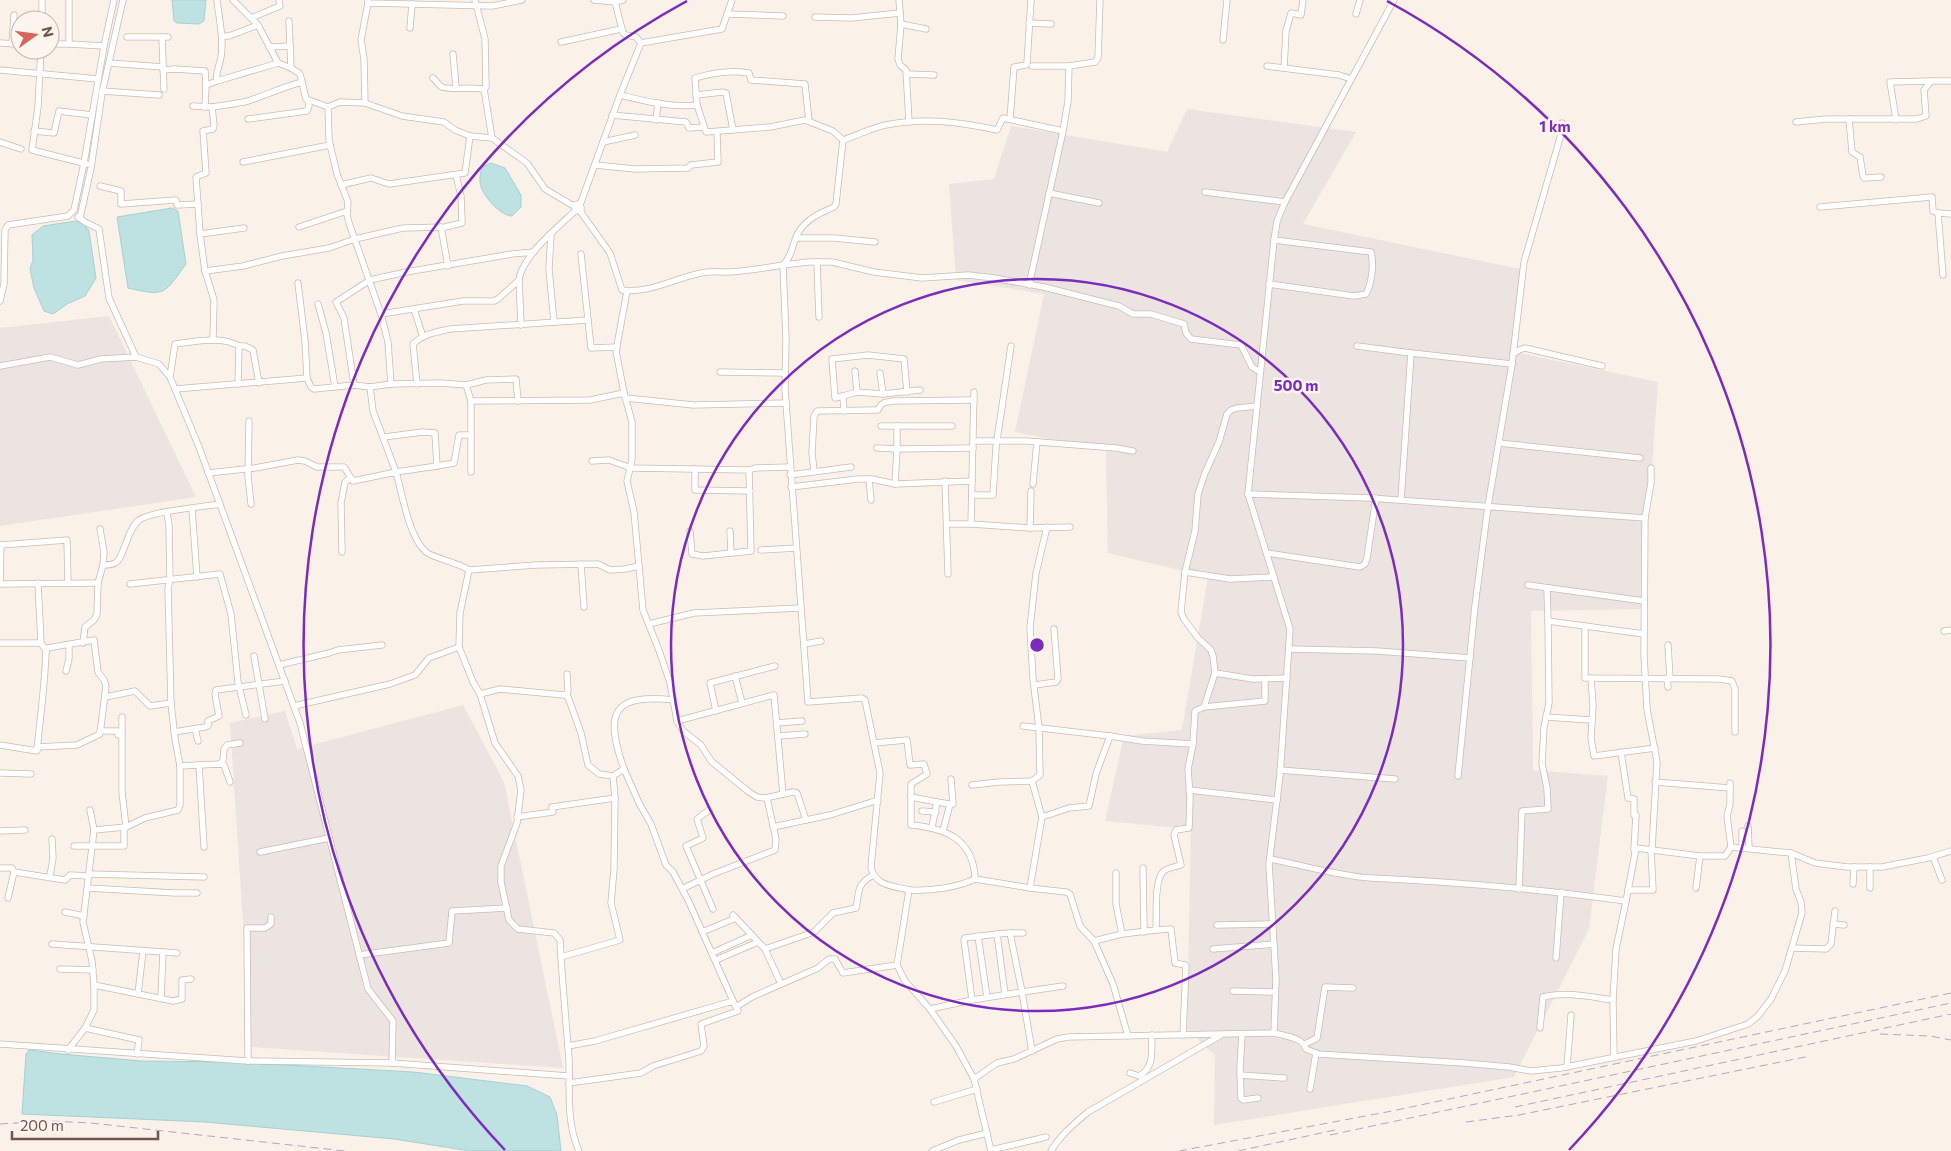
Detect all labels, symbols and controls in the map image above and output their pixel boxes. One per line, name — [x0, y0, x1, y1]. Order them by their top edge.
north arrow — [10, 10, 60, 60]
text: N — [39, 25, 58, 39]
text: 1 km — [1539, 117, 1571, 135]
text: 500 m — [1274, 376, 1318, 394]
centre of rings — [1028, 636, 1046, 654]
scale bar — [12, 1108, 159, 1140]
text: 200 m — [20, 1116, 64, 1134]

